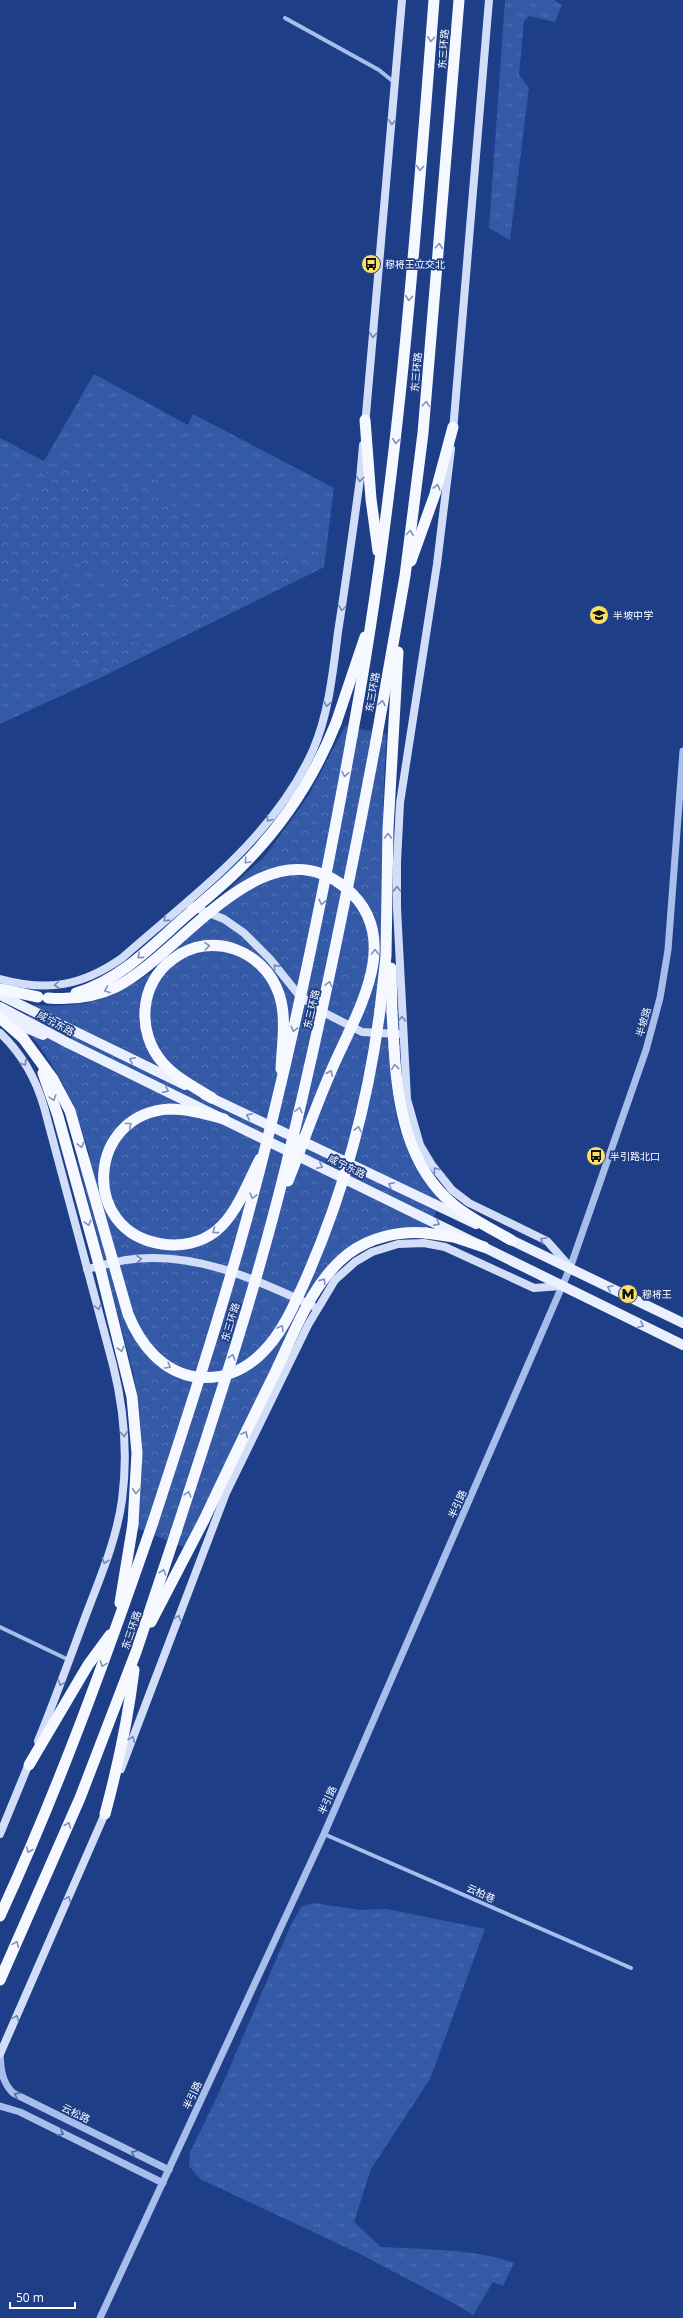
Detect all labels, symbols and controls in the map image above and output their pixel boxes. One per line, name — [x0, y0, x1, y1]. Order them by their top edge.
street label: 东三环路 — [435, 29, 451, 69]
one-way arrow — [426, 36, 435, 42]
one-way arrow — [388, 119, 397, 125]
one-way arrow — [416, 165, 425, 171]
one-way arrow — [434, 243, 443, 249]
bus stop icon: 穆将王立交北 — [360, 253, 382, 275]
place label: 穆将王立交北 — [385, 257, 445, 271]
one-way arrow — [405, 295, 414, 301]
one-way arrow — [369, 332, 378, 338]
street label: 东三环路 — [407, 351, 425, 393]
one-way arrow — [421, 401, 430, 407]
one-way arrow — [392, 438, 401, 444]
one-way arrow — [356, 476, 365, 482]
one-way arrow — [432, 484, 441, 491]
one-way arrow — [405, 530, 414, 536]
one-way arrow — [338, 604, 347, 611]
school or university icon: 半坡中学 — [588, 604, 610, 626]
place label: 半坡中学 — [613, 608, 653, 622]
street label: 东三环路 — [362, 671, 382, 713]
one-way arrow — [378, 699, 386, 706]
one-way arrow — [323, 701, 332, 707]
one-way arrow — [342, 771, 350, 777]
one-way arrow — [267, 815, 274, 822]
one-way arrow — [384, 833, 392, 839]
one-way arrow — [245, 856, 252, 864]
one-way arrow — [393, 886, 401, 892]
one-way arrow — [318, 899, 326, 905]
one-way arrow — [163, 914, 171, 921]
one-way arrow — [204, 942, 210, 951]
one-way arrow — [371, 949, 379, 955]
one-way arrow — [137, 952, 144, 959]
one-way arrow — [273, 964, 280, 971]
one-way arrow — [54, 980, 60, 989]
one-way arrow — [324, 981, 332, 987]
one-way arrow — [104, 986, 111, 994]
street label: 东三环路 — [300, 988, 322, 1030]
street label: 半坡路 — [632, 1006, 654, 1038]
street label: 咸宁东路 — [35, 1007, 77, 1039]
one-way arrow — [398, 1016, 406, 1022]
one-way arrow — [291, 1026, 299, 1032]
one-way arrow — [129, 1057, 136, 1065]
one-way arrow — [19, 1059, 27, 1066]
one-way arrow — [391, 1064, 400, 1070]
one-way arrow — [325, 1069, 333, 1077]
one-way arrow — [161, 1086, 169, 1093]
one-way arrow — [48, 1094, 57, 1101]
one-way arrow — [294, 1107, 303, 1114]
one-way arrow — [246, 1113, 253, 1121]
one-way arrow — [124, 1122, 131, 1129]
one-way arrow — [353, 1125, 361, 1132]
one-way arrow — [76, 1142, 84, 1148]
bus stop icon: 半引路北口 — [585, 1145, 607, 1167]
place label: 半引路北口 — [610, 1149, 660, 1163]
street label: 咸宁东路 — [326, 1151, 368, 1181]
one-way arrow — [316, 1161, 324, 1169]
one-way arrow — [434, 1168, 441, 1175]
one-way arrow — [388, 1182, 396, 1190]
one-way arrow — [249, 1193, 257, 1199]
one-way arrow — [433, 1219, 440, 1226]
one-way arrow — [83, 1220, 91, 1226]
one-way arrow — [212, 1226, 219, 1233]
one-way arrow — [540, 1238, 547, 1245]
one-way arrow — [136, 1255, 142, 1263]
one-way arrow — [318, 1278, 326, 1285]
metro station icon: 穆将王 — [617, 1283, 639, 1305]
one-way arrow — [607, 1285, 615, 1293]
place label: 穆将王 — [642, 1287, 672, 1301]
street label: 东三环路 — [217, 1301, 243, 1343]
one-way arrow — [93, 1303, 101, 1310]
one-way arrow — [637, 1320, 645, 1328]
one-way arrow — [276, 1325, 283, 1332]
one-way arrow — [116, 1345, 125, 1352]
one-way arrow — [227, 1354, 236, 1361]
one-way arrow — [164, 1361, 171, 1368]
one-way arrow — [120, 1431, 129, 1437]
one-way arrow — [240, 1431, 248, 1439]
street label: 半引路 — [445, 1487, 469, 1521]
one-way arrow — [132, 1488, 141, 1494]
one-way arrow — [183, 1491, 192, 1498]
one-way arrow — [101, 1557, 110, 1564]
one-way arrow — [158, 1569, 166, 1576]
street label: 东三环路 — [118, 1609, 144, 1651]
one-way arrow — [174, 1614, 182, 1621]
one-way arrow — [99, 1661, 107, 1668]
one-way arrow — [57, 1680, 65, 1687]
one-way arrow — [128, 1736, 136, 1743]
street label: 半引路 — [315, 1783, 339, 1817]
one-way arrow — [63, 1822, 71, 1830]
one-way arrow — [26, 1846, 34, 1854]
street label: 云柏巷 — [464, 1881, 498, 1905]
one-way arrow — [63, 1895, 71, 1902]
one-way arrow — [11, 1941, 19, 1949]
one-way arrow — [11, 2014, 19, 2021]
street label: 半引路 — [179, 2078, 205, 2112]
one-way arrow — [14, 2092, 22, 2099]
street label: 云松路 — [59, 2100, 93, 2126]
one-way arrow — [57, 2128, 64, 2136]
one-way arrow — [131, 2150, 138, 2157]
scale bar — [10, 2284, 75, 2310]
text: 50 m — [16, 2289, 44, 2306]

